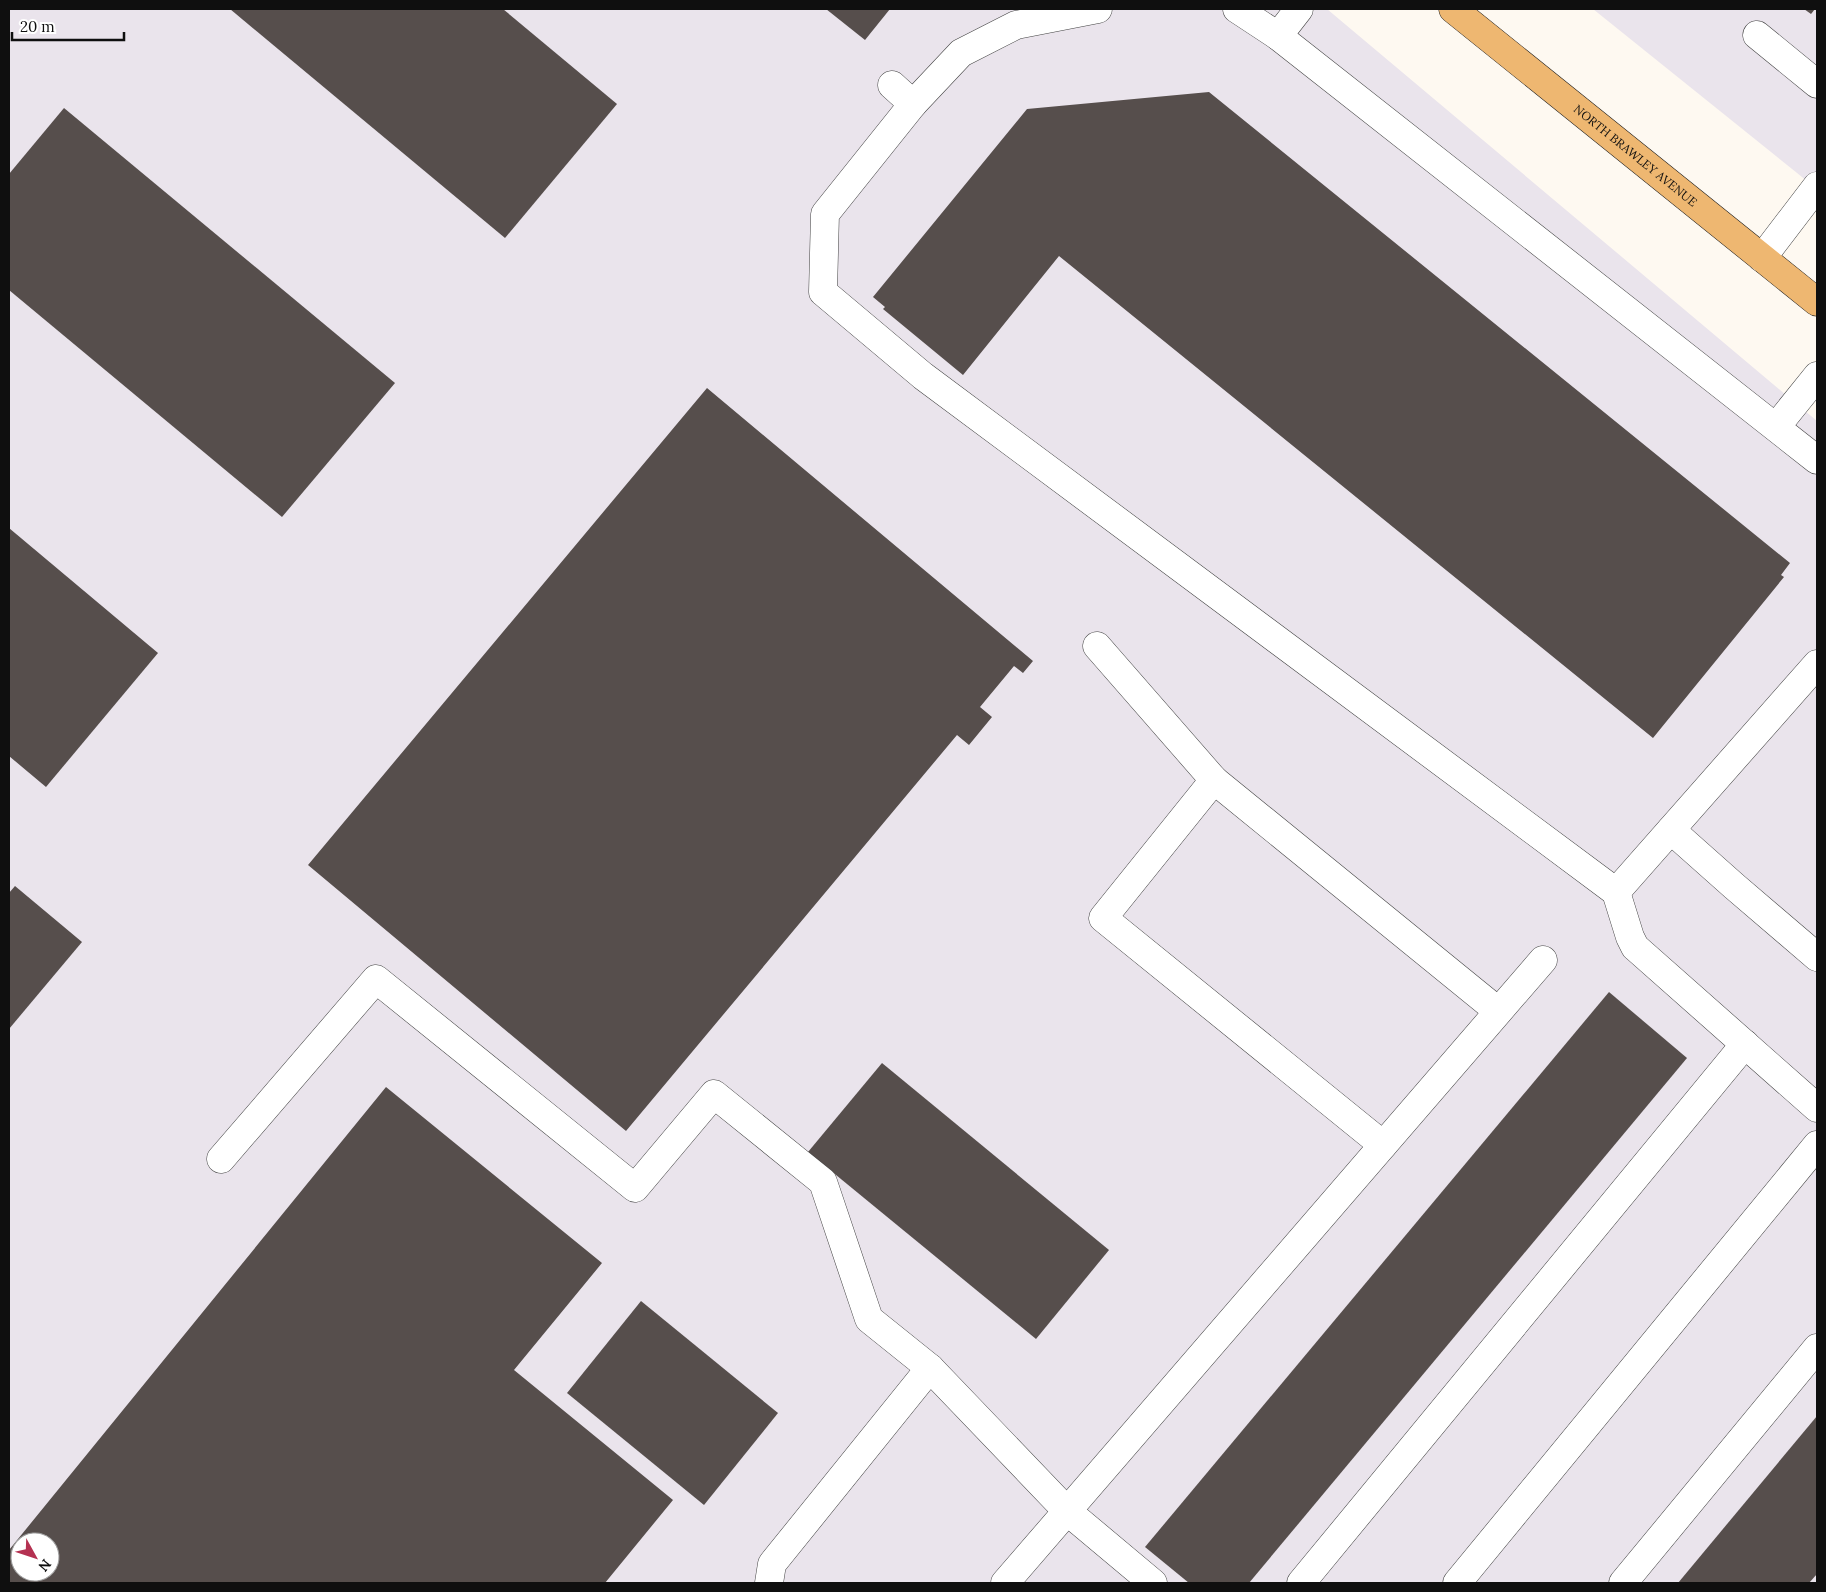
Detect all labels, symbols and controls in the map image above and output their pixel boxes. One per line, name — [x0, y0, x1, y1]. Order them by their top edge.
scale bar — [12, 10, 125, 42]
text: 20 m — [20, 17, 55, 36]
street label: NORTH BRAWLEY AVENUE — [1571, 101, 1700, 209]
north arrow — [10, 1532, 60, 1582]
text: N — [34, 1555, 55, 1575]

